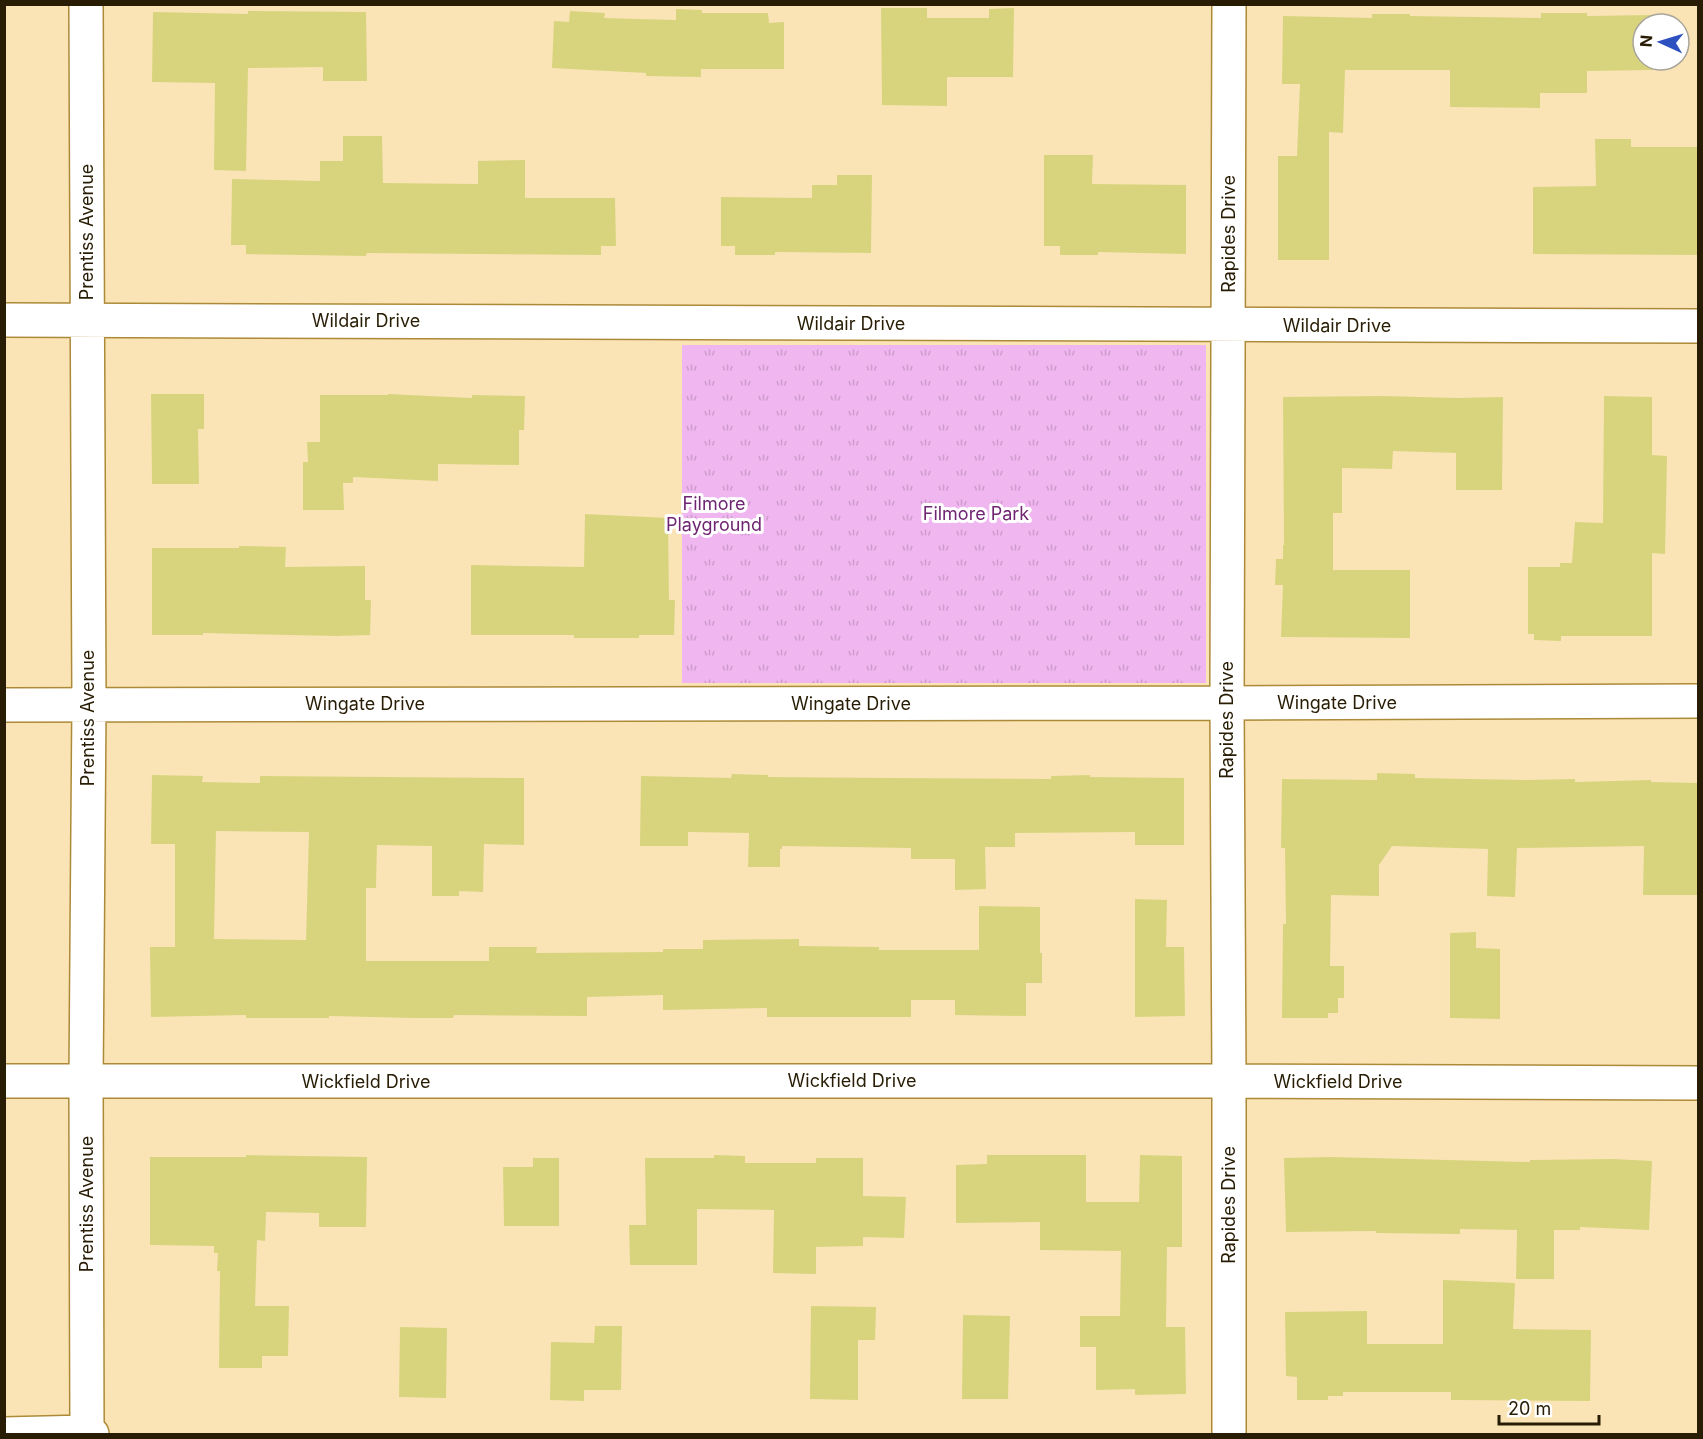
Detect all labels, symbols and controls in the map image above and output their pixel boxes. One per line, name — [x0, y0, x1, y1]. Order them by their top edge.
north arrow — [1631, 12, 1691, 72]
text: N — [1636, 34, 1656, 48]
street label: Prentiss Avenue — [76, 164, 97, 300]
street label: Rapides Drive — [1218, 175, 1239, 293]
street label: Wildair Drive — [312, 310, 420, 331]
street label: Wildair Drive — [797, 313, 905, 334]
street label: Wildair Drive — [1283, 315, 1391, 336]
park label: Filmore Playground — [666, 493, 762, 535]
park label: Filmore Park — [923, 503, 1029, 524]
street label: Prentiss Avenue — [77, 650, 98, 786]
street label: Rapides Drive — [1216, 661, 1237, 779]
street label: Wingate Drive — [1277, 692, 1397, 713]
street label: Wingate Drive — [305, 693, 425, 714]
street label: Wingate Drive — [791, 693, 911, 714]
street label: Wickfield Drive — [788, 1070, 916, 1091]
street label: Wickfield Drive — [302, 1071, 430, 1092]
street label: Wickfield Drive — [1274, 1071, 1402, 1092]
street label: Prentiss Avenue — [76, 1136, 97, 1272]
street label: Rapides Drive — [1218, 1146, 1239, 1264]
scale bar — [1499, 1388, 1600, 1426]
text: 20 m — [1508, 1398, 1551, 1419]

